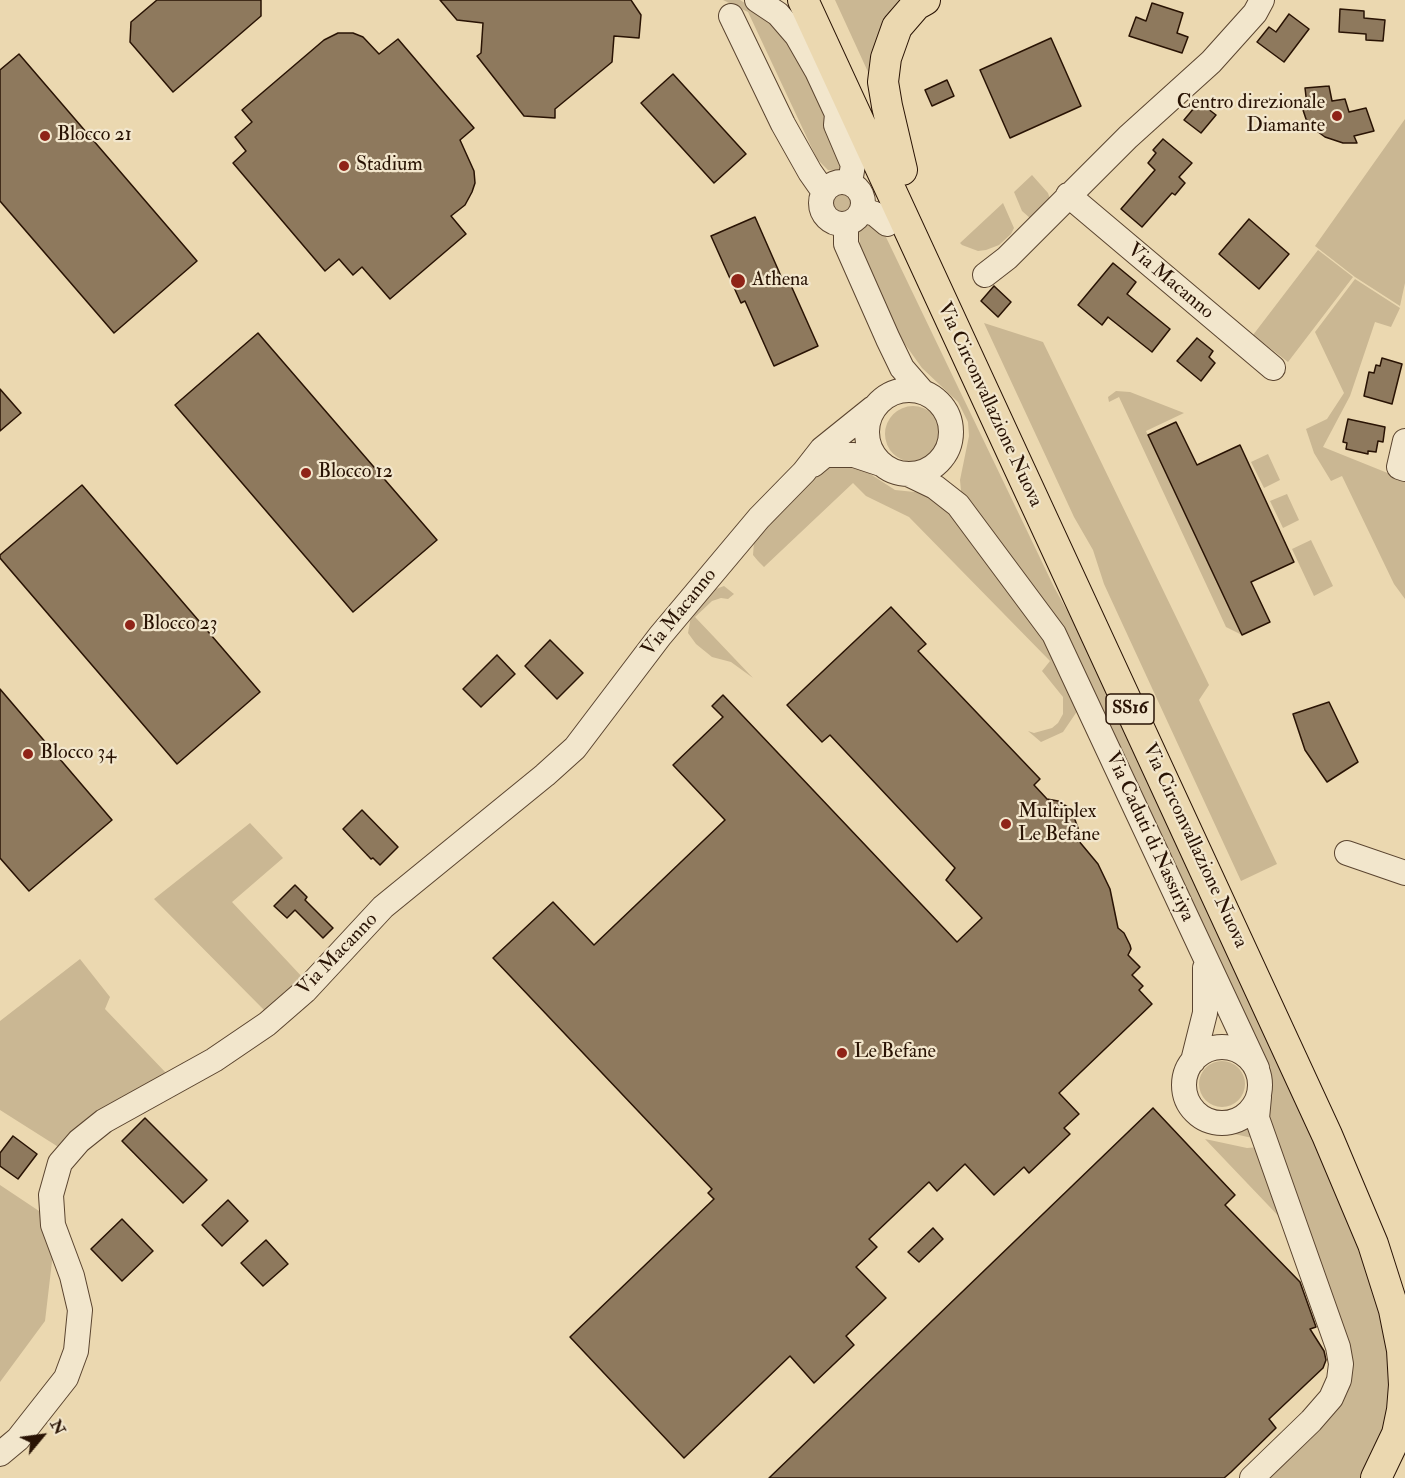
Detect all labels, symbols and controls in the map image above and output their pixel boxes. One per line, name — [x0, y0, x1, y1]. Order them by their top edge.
place label: Centro direzionale Diamante — [1177, 92, 1325, 139]
marker: Centro direzionale Diamante — [1330, 109, 1344, 123]
place label: Blocco 21 — [57, 124, 132, 148]
marker: Blocco 21 — [38, 129, 52, 143]
place label: Stadium — [356, 154, 423, 178]
marker: Stadium — [337, 159, 351, 173]
street label: Via Macanno — [1122, 239, 1218, 325]
place label: Athena — [752, 269, 809, 293]
marker: Athena — [729, 272, 747, 290]
street label: Via Circonvallazione Nuova — [931, 299, 1047, 511]
place label: Blocco 12 — [318, 461, 393, 485]
marker: Blocco 12 — [299, 466, 313, 480]
street label: Via Macanno — [637, 564, 723, 662]
place label: Blocco 23 — [142, 613, 217, 637]
marker: Blocco 23 — [123, 618, 137, 632]
road number: SS16 — [1106, 694, 1154, 724]
street label: Via Circonvallazione Nuova — [1136, 740, 1252, 952]
place label: Blocco 34 — [40, 742, 116, 766]
marker: Blocco 34 — [21, 747, 35, 761]
street label: Via Caduti di Nassiriya — [1099, 748, 1199, 926]
place label: Multiplex Le Befane — [1018, 801, 1100, 848]
marker: Multiplex Le Befane — [999, 817, 1013, 831]
street label: Via Macanno — [293, 909, 383, 1001]
place label: Le Befane — [854, 1041, 936, 1065]
marker: Le Befane — [835, 1046, 849, 1060]
north arrow — [12, 1406, 72, 1466]
text: N — [46, 1416, 70, 1438]

